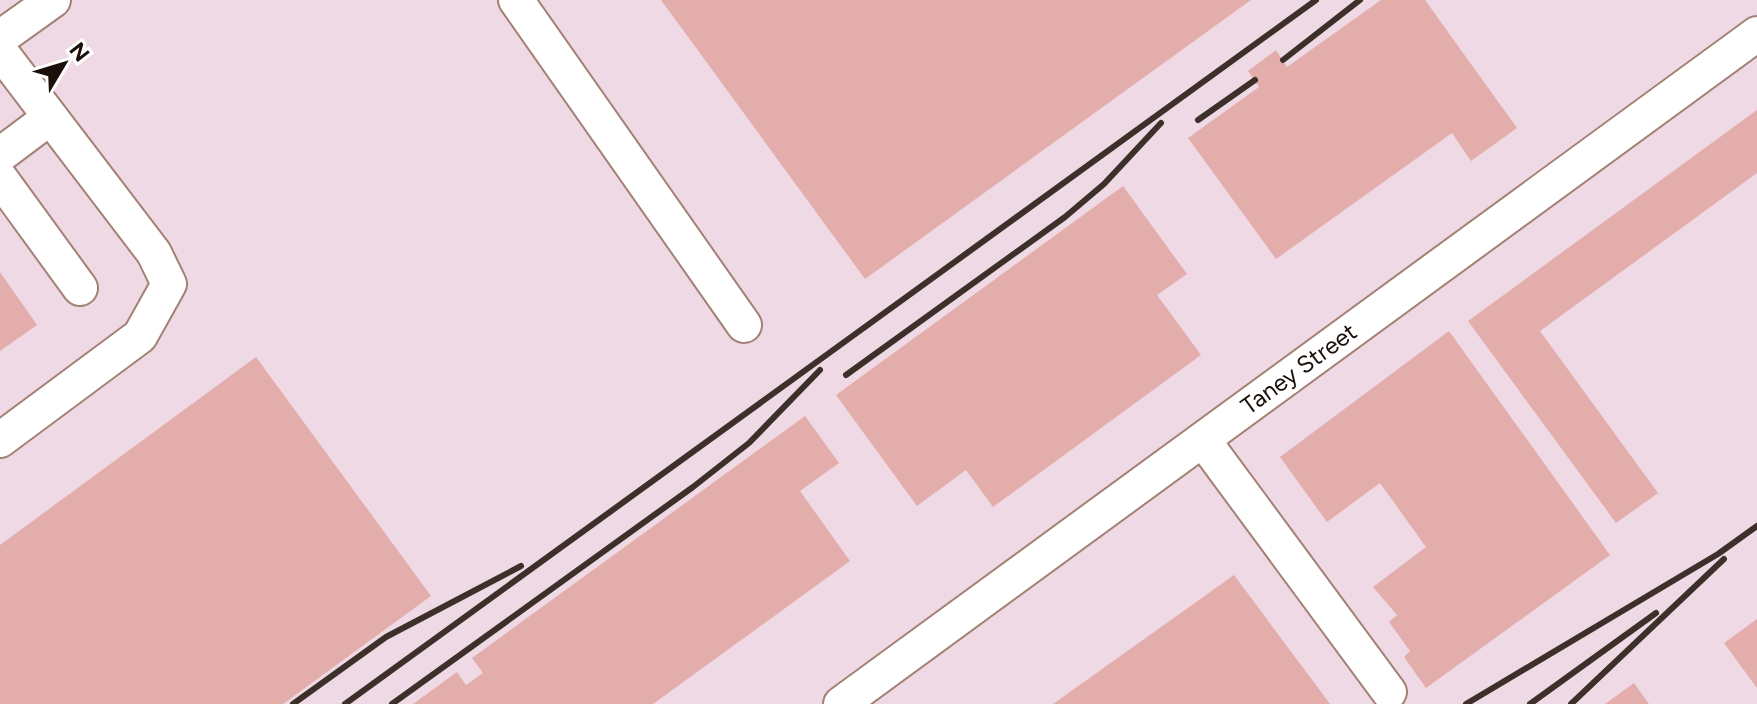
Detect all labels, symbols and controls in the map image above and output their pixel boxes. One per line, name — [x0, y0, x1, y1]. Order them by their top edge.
north arrow — [24, 24, 104, 104]
text: N — [63, 37, 95, 67]
street label: Taney Street — [1235, 317, 1362, 420]

